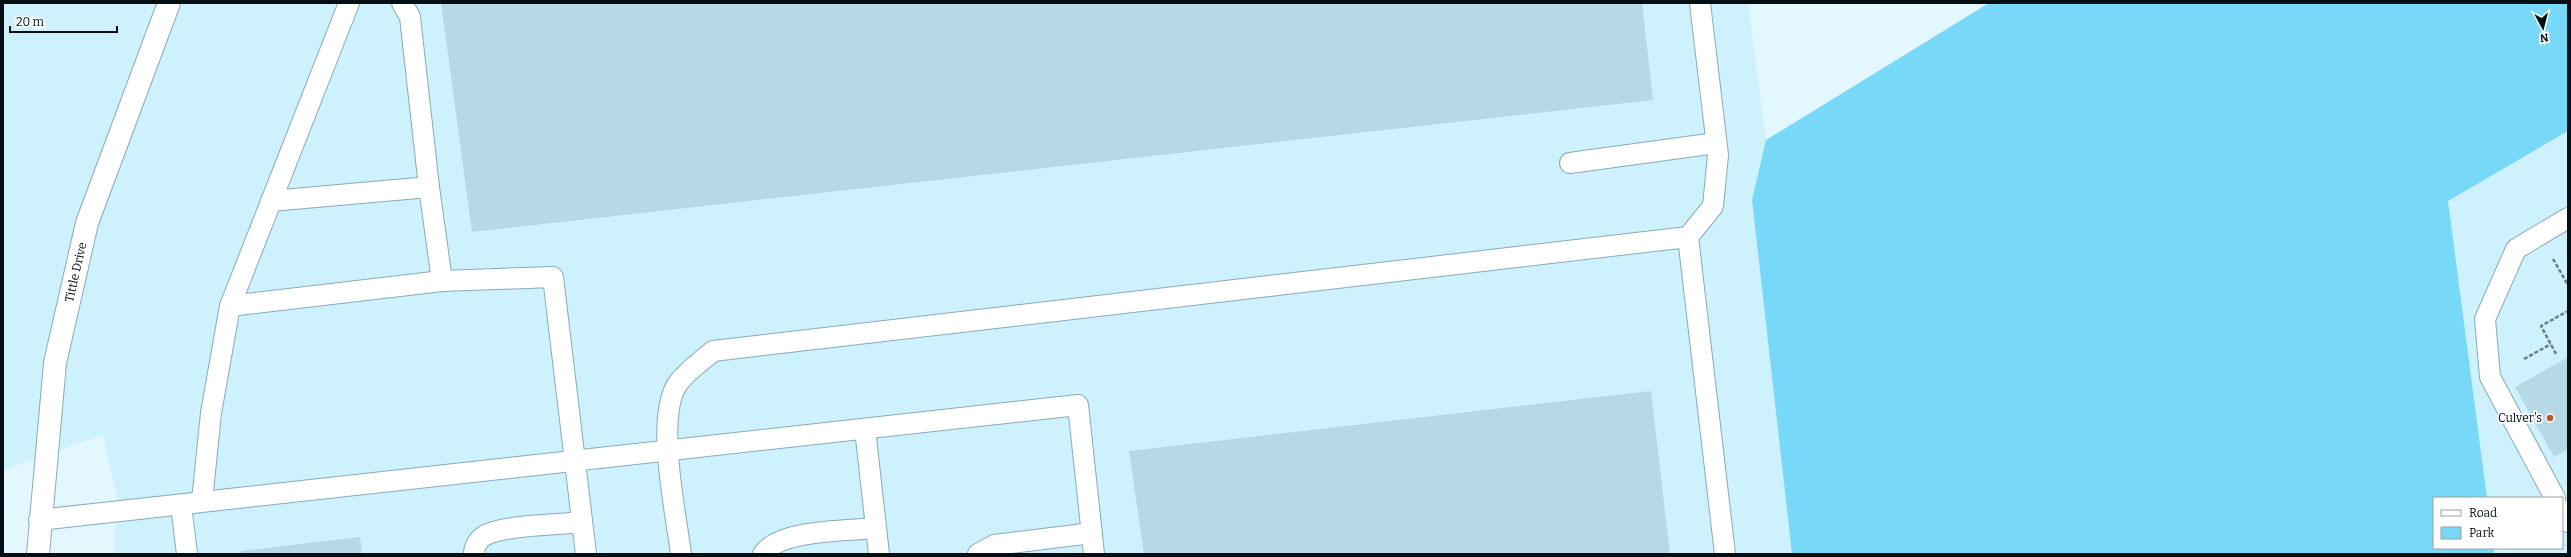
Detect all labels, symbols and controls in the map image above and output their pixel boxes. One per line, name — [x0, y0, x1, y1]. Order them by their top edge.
scale bar — [10, 8, 117, 34]
north arrow — [2523, 8, 2563, 48]
text: 20 m — [16, 15, 45, 29]
text: N — [2539, 30, 2549, 44]
street label: Tittle Drive — [62, 241, 89, 303]
place label: Culver's — [2498, 411, 2542, 425]
marker: Culver's — [2545, 413, 2555, 423]
legend — [2433, 497, 2563, 549]
text: Road — [2469, 506, 2497, 520]
text: Park — [2469, 526, 2495, 540]

